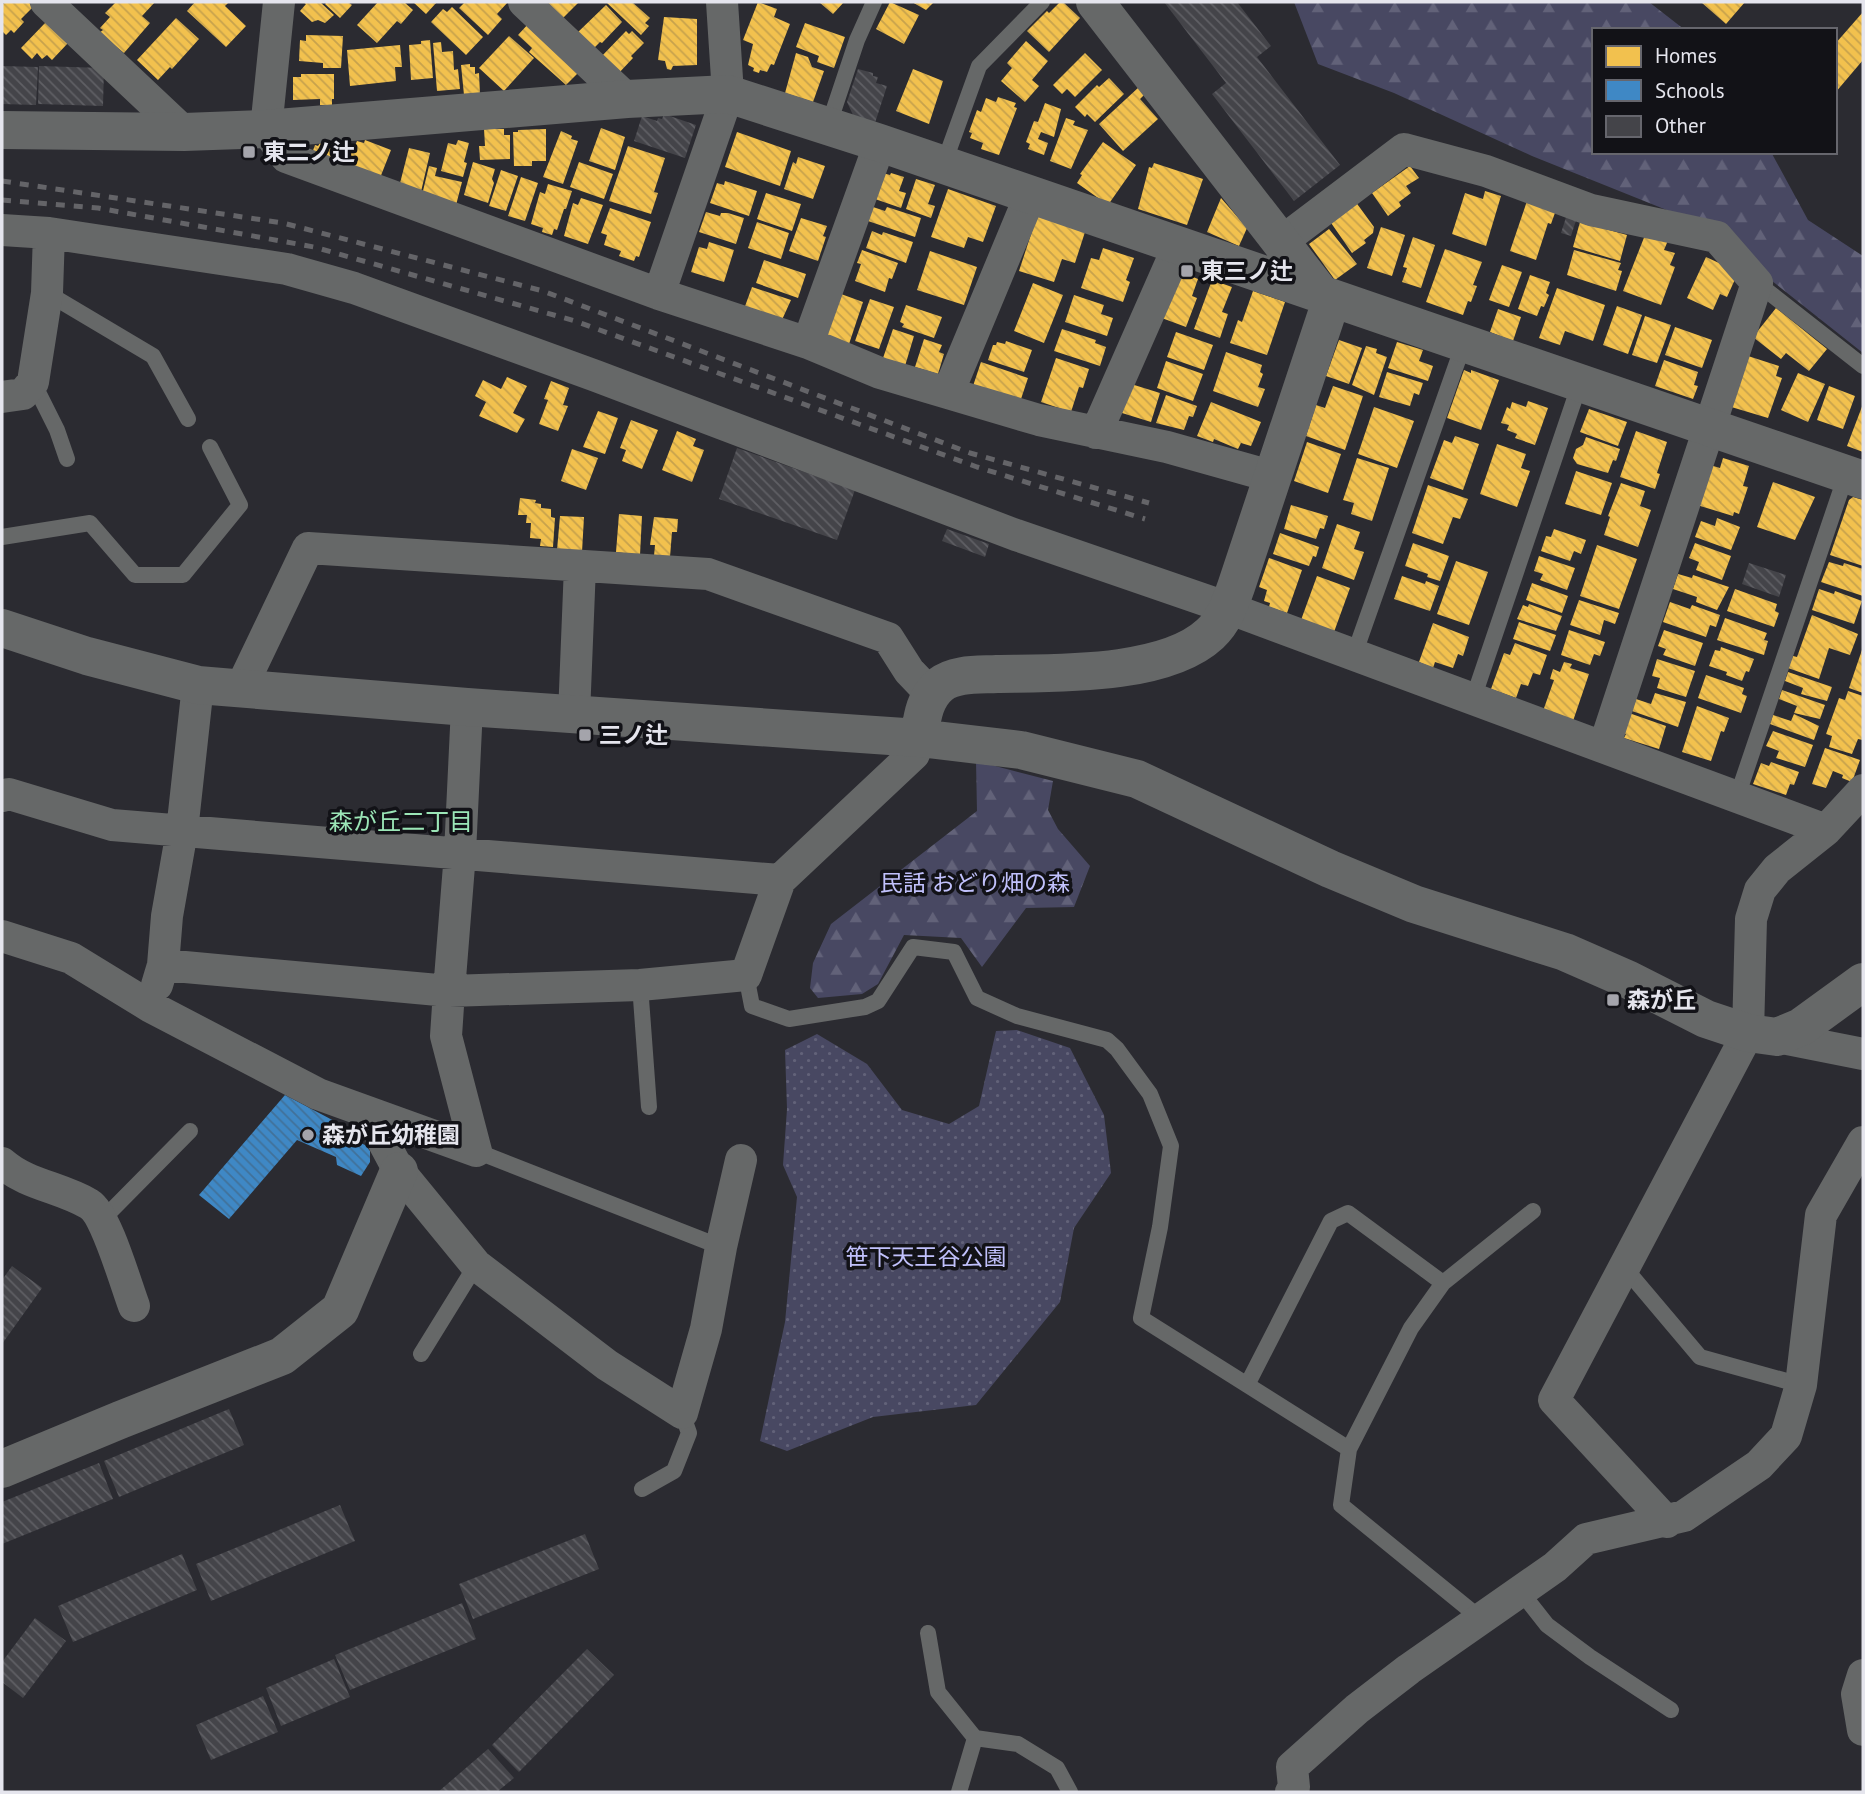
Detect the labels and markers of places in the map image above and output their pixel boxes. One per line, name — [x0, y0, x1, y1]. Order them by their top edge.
place label: 東二ノ辻 — [263, 137, 355, 166]
marker: 東二ノ辻 — [241, 144, 257, 160]
place label: 東三ノ辻 — [1201, 256, 1293, 285]
marker: 東三ノ辻 — [1179, 263, 1195, 279]
place label: 三ノ辻 — [599, 720, 668, 749]
marker: 三ノ辻 — [577, 727, 593, 743]
place label: 森が丘 — [1627, 985, 1696, 1014]
marker: 森が丘 — [1605, 992, 1621, 1008]
place label: 森が丘幼稚園 — [322, 1120, 460, 1149]
marker: 森が丘幼稚園 — [300, 1127, 316, 1143]

